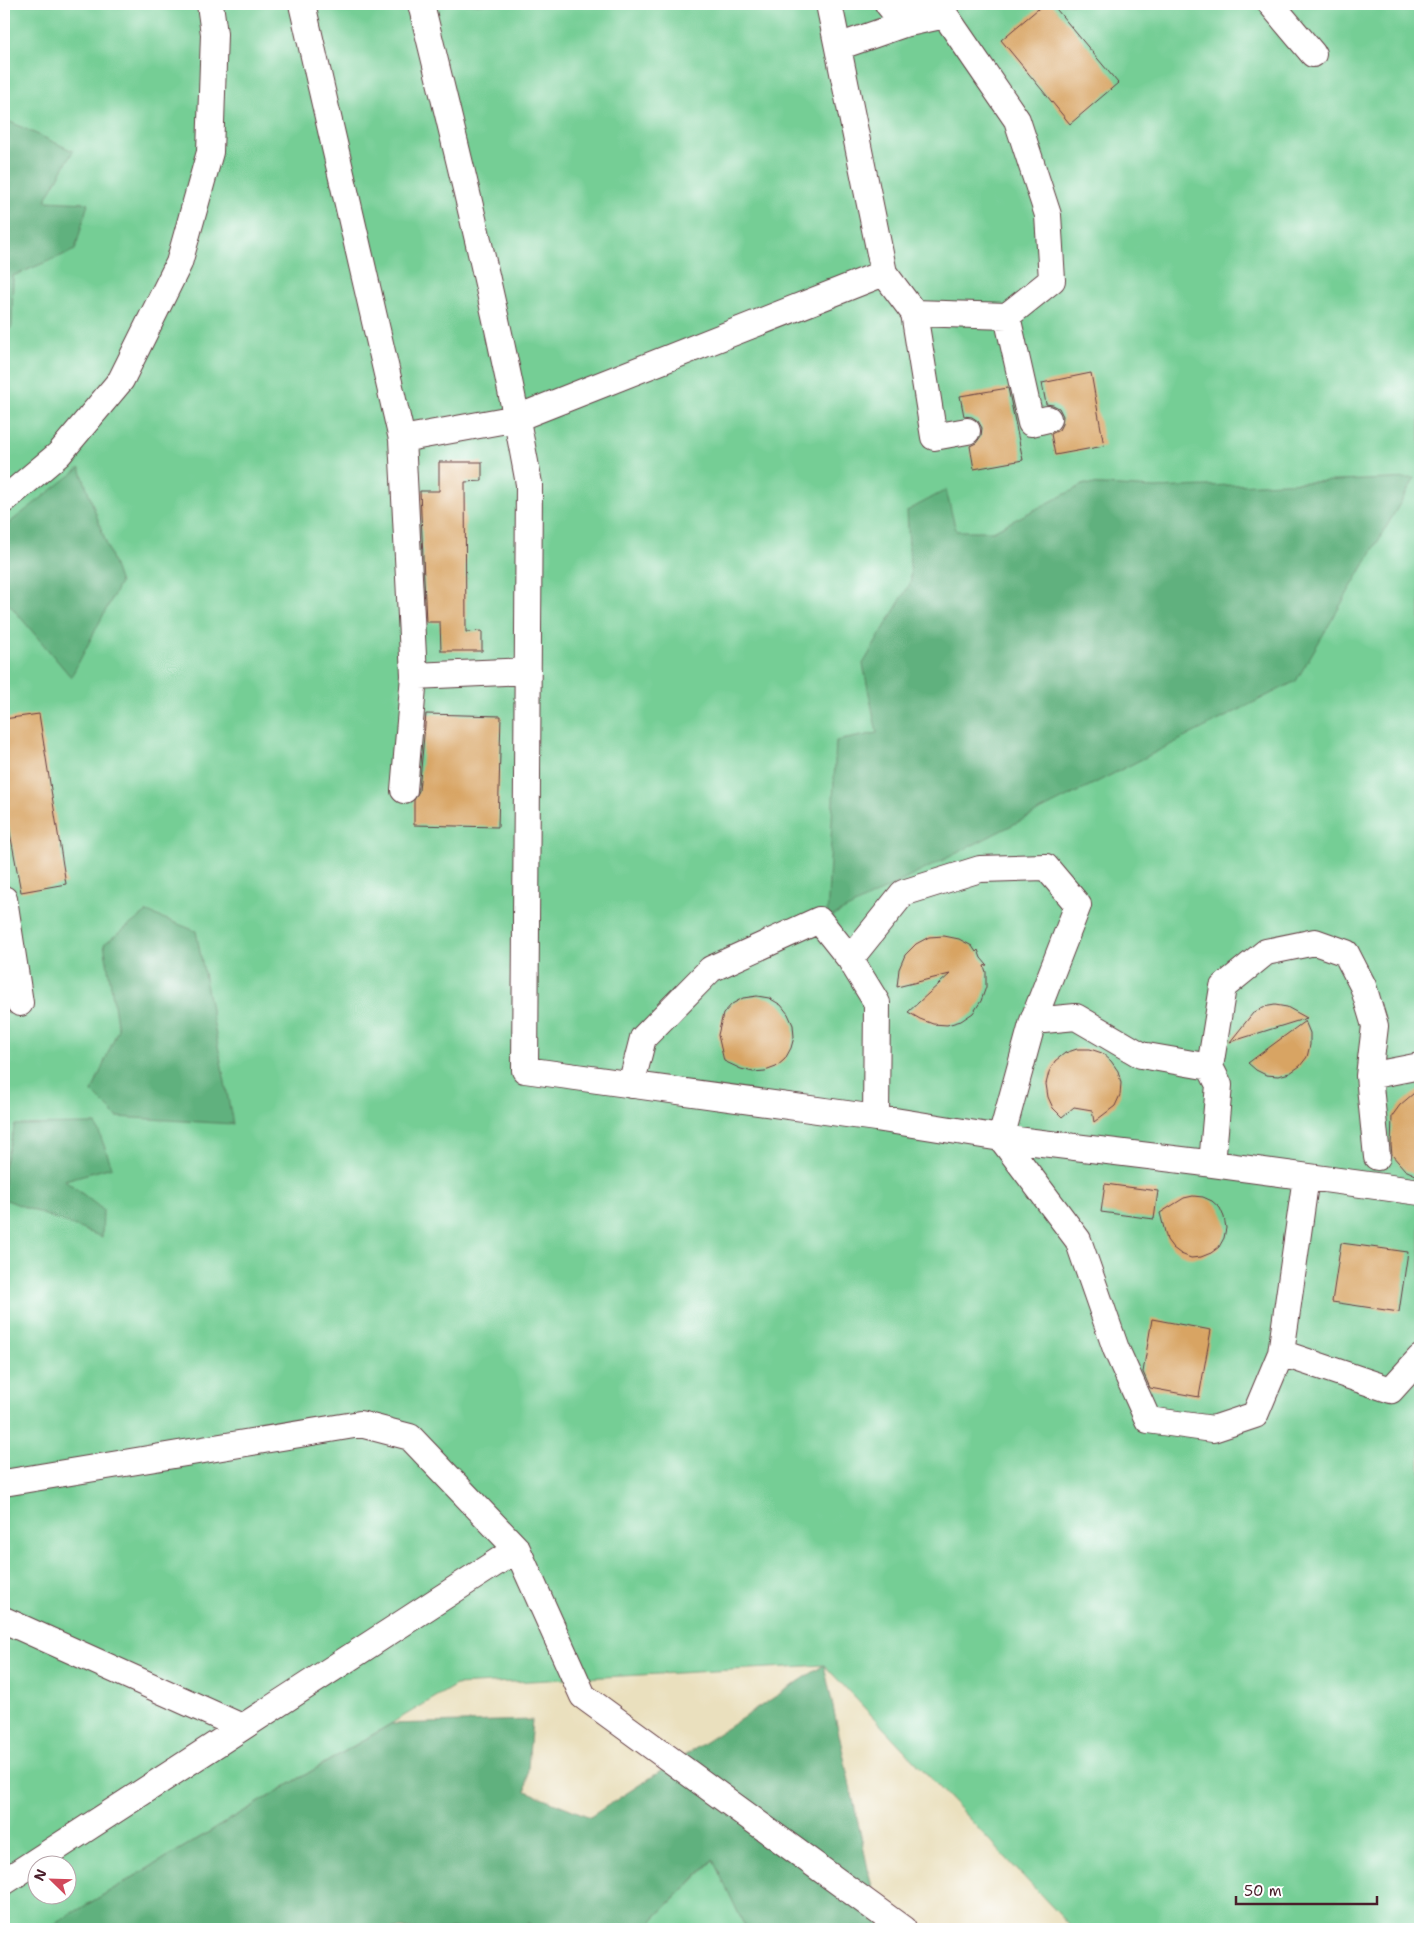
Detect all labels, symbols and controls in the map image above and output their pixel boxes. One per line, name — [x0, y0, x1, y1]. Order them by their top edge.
north arrow — [28, 1856, 78, 1906]
text: N — [30, 1866, 50, 1884]
scale bar — [1236, 1873, 1378, 1905]
text: 50 m — [1244, 1881, 1282, 1901]

